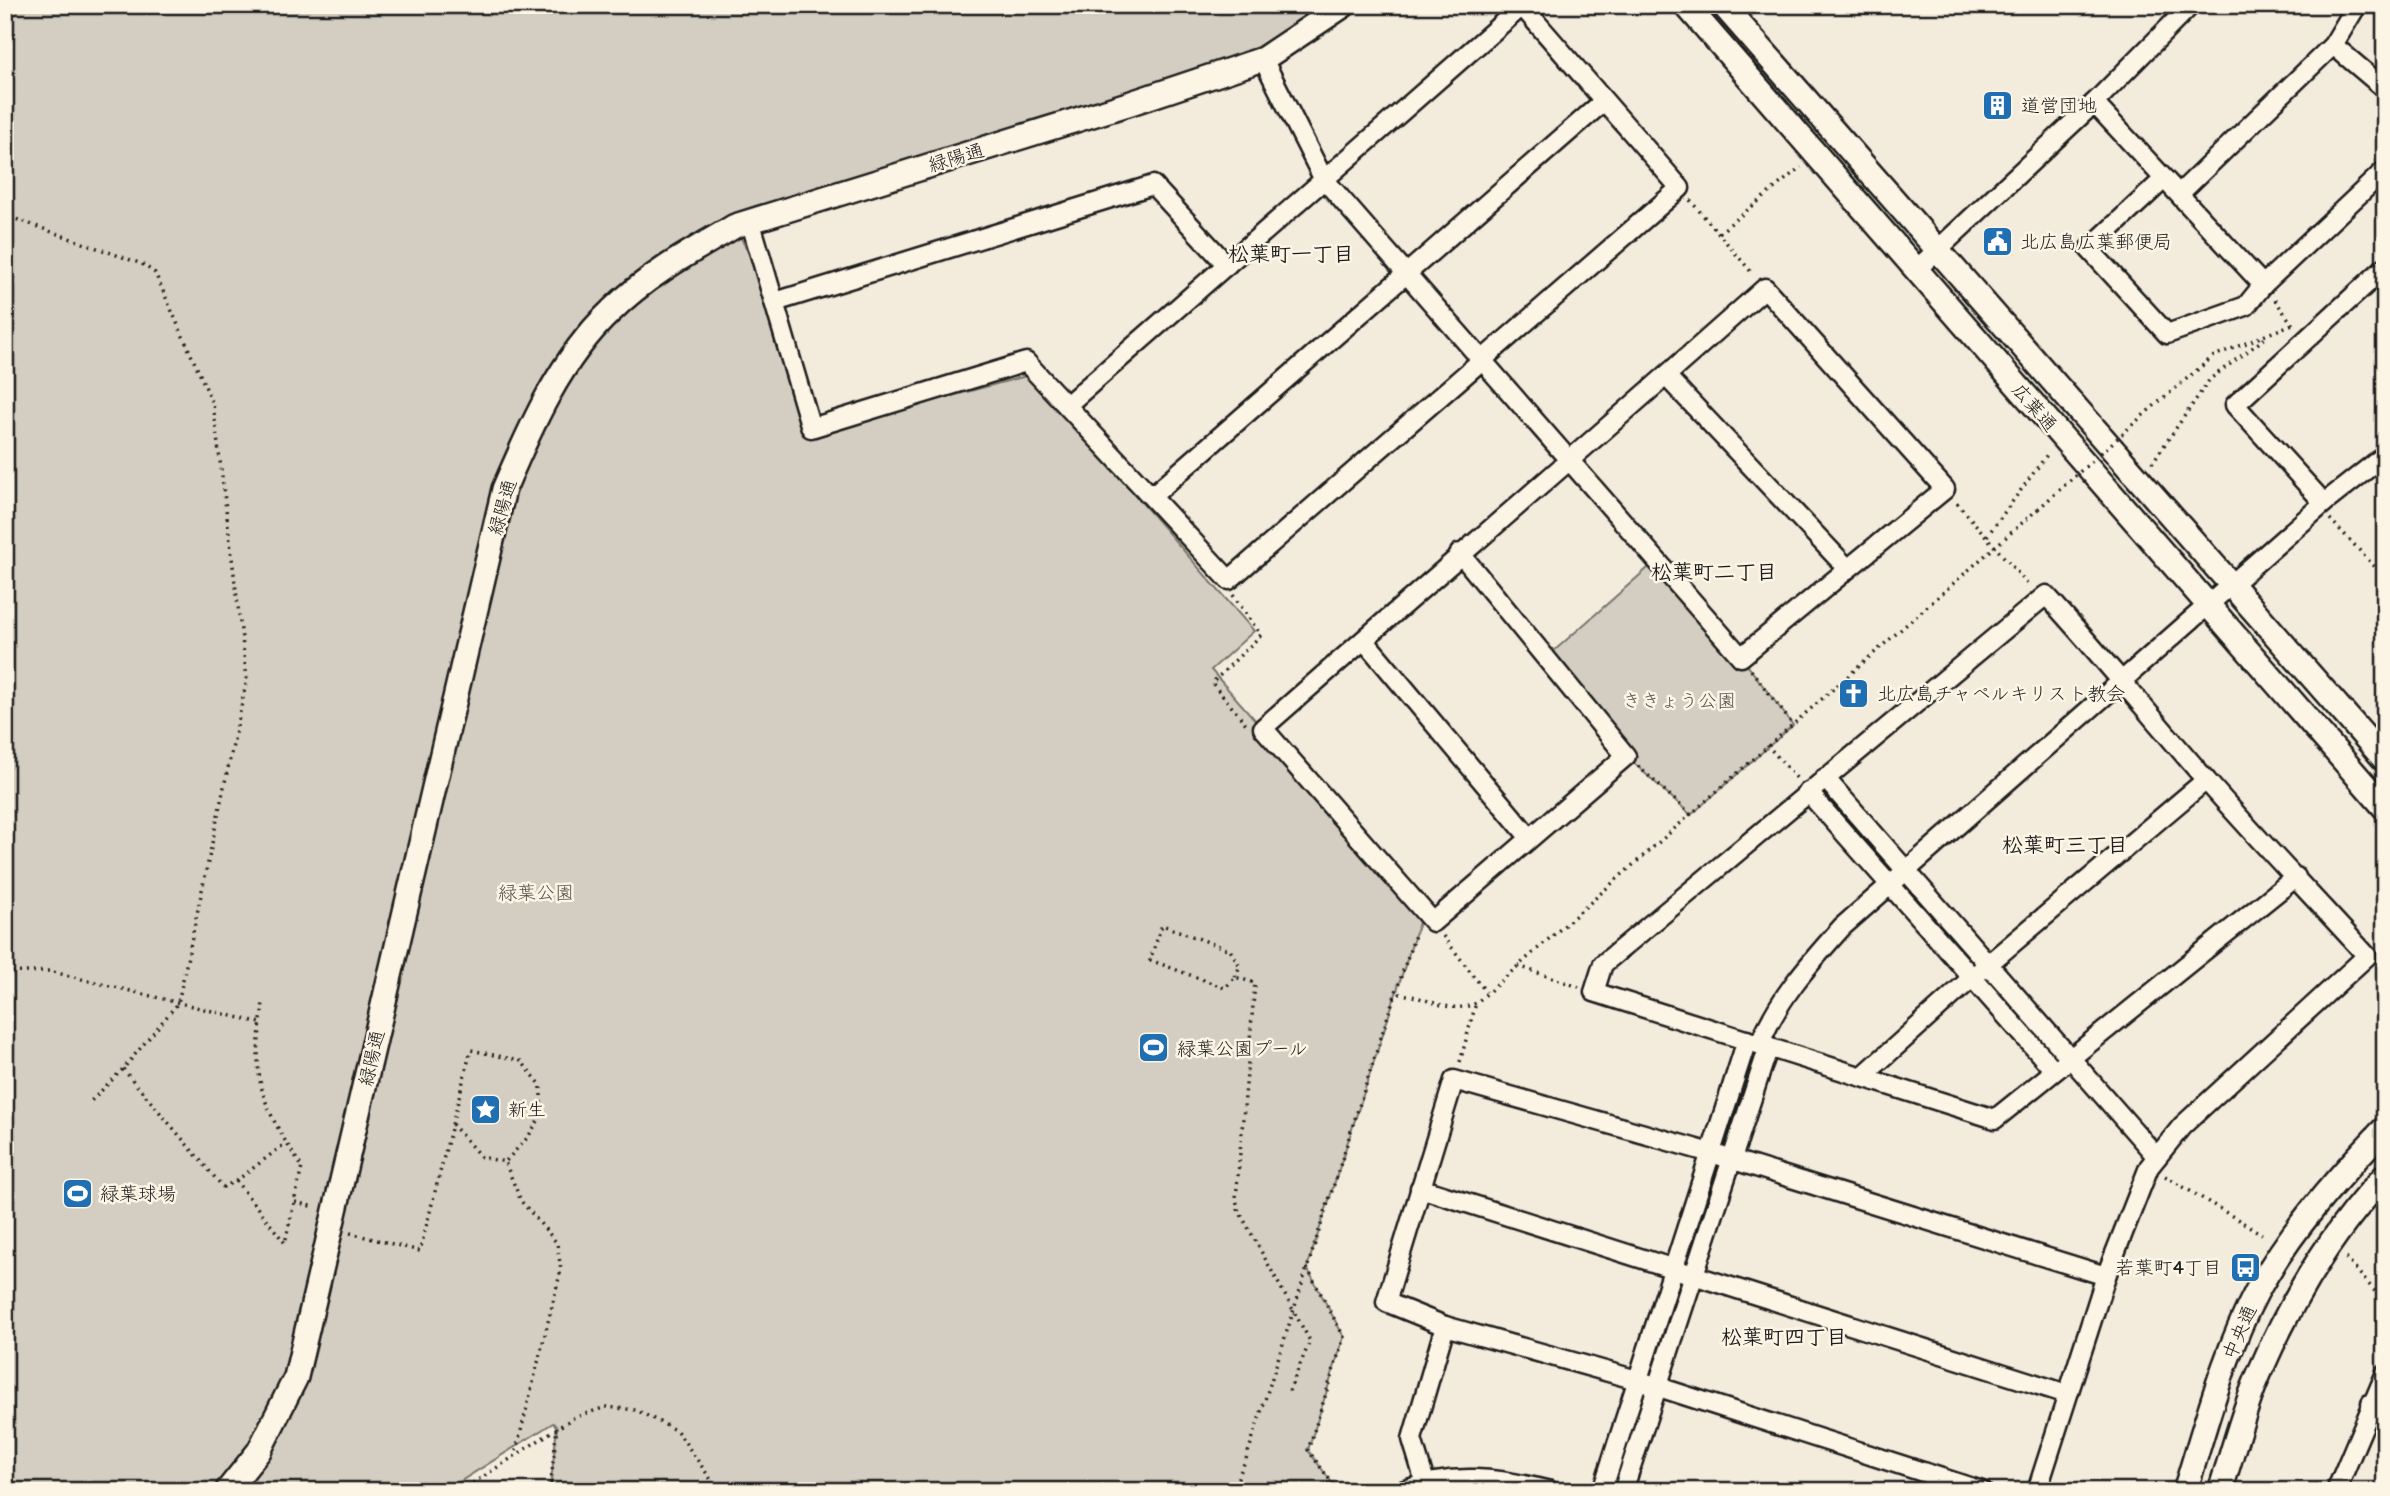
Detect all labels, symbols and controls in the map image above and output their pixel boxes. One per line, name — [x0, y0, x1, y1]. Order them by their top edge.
building icon: 道営団地 — [1981, 88, 2015, 122]
place label: 道営団地 — [2021, 95, 2097, 118]
street label: 緑陽通 — [926, 139, 987, 178]
public building icon: 北広島広葉郵便局 — [1980, 224, 2014, 258]
place label: 北広島広葉郵便局 — [2020, 231, 2172, 254]
district label: 松葉町一丁目 — [1228, 242, 1354, 267]
street label: 広葉通 — [2006, 379, 2061, 437]
street label: 緑陽通 — [485, 477, 522, 538]
district label: 松葉町二丁目 — [1651, 560, 1777, 585]
church icon: 北広島チャペルキリスト教会 — [1837, 676, 1871, 710]
place label: 北広島チャペルキリスト教会 — [1877, 683, 2125, 706]
park label: ききょう公園 — [1622, 690, 1736, 713]
district label: 松葉町三丁目 — [2002, 833, 2128, 858]
park label: 緑葉公園 — [498, 882, 574, 905]
street label: 緑陽通 — [355, 1028, 390, 1089]
sports icon: 緑葉公園プール — [1137, 1031, 1171, 1065]
place label: 緑葉公園プール — [1177, 1038, 1308, 1061]
place icon: 新生 — [468, 1092, 502, 1126]
place label: 新生 — [508, 1099, 546, 1122]
sports icon: 緑葉球場 — [60, 1176, 94, 1210]
place label: 緑葉球場 — [100, 1183, 176, 1206]
bus stop icon: 若葉町4丁目 — [2228, 1250, 2262, 1284]
place label: 若葉町4丁目 — [2115, 1257, 2222, 1280]
street label: 中央通 — [2219, 1302, 2262, 1363]
district label: 松葉町四丁目 — [1721, 1325, 1847, 1350]

